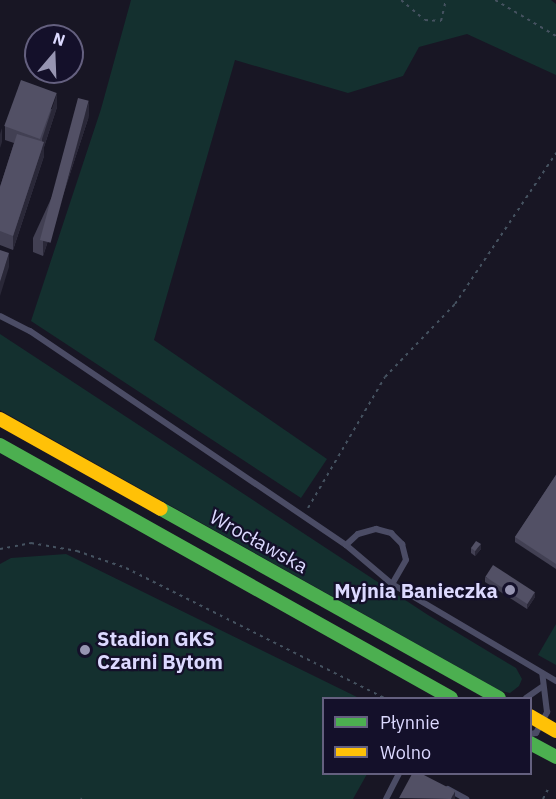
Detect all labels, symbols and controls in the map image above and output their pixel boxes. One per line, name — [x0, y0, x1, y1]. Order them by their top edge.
north arrow — [24, 24, 84, 84]
text: N — [50, 28, 68, 50]
street label: Wrocławska — [206, 504, 312, 578]
place label: Myjnia Banieczka — [334, 578, 498, 602]
marker: Myjnia Banieczka — [503, 583, 517, 597]
place label: Stadion GKS Czarni Bytom — [97, 626, 223, 673]
marker: Stadion GKS Czarni Bytom — [78, 643, 92, 657]
legend — [322, 697, 532, 775]
text: Płynnie — [380, 711, 440, 734]
text: Wolno — [380, 741, 431, 764]

